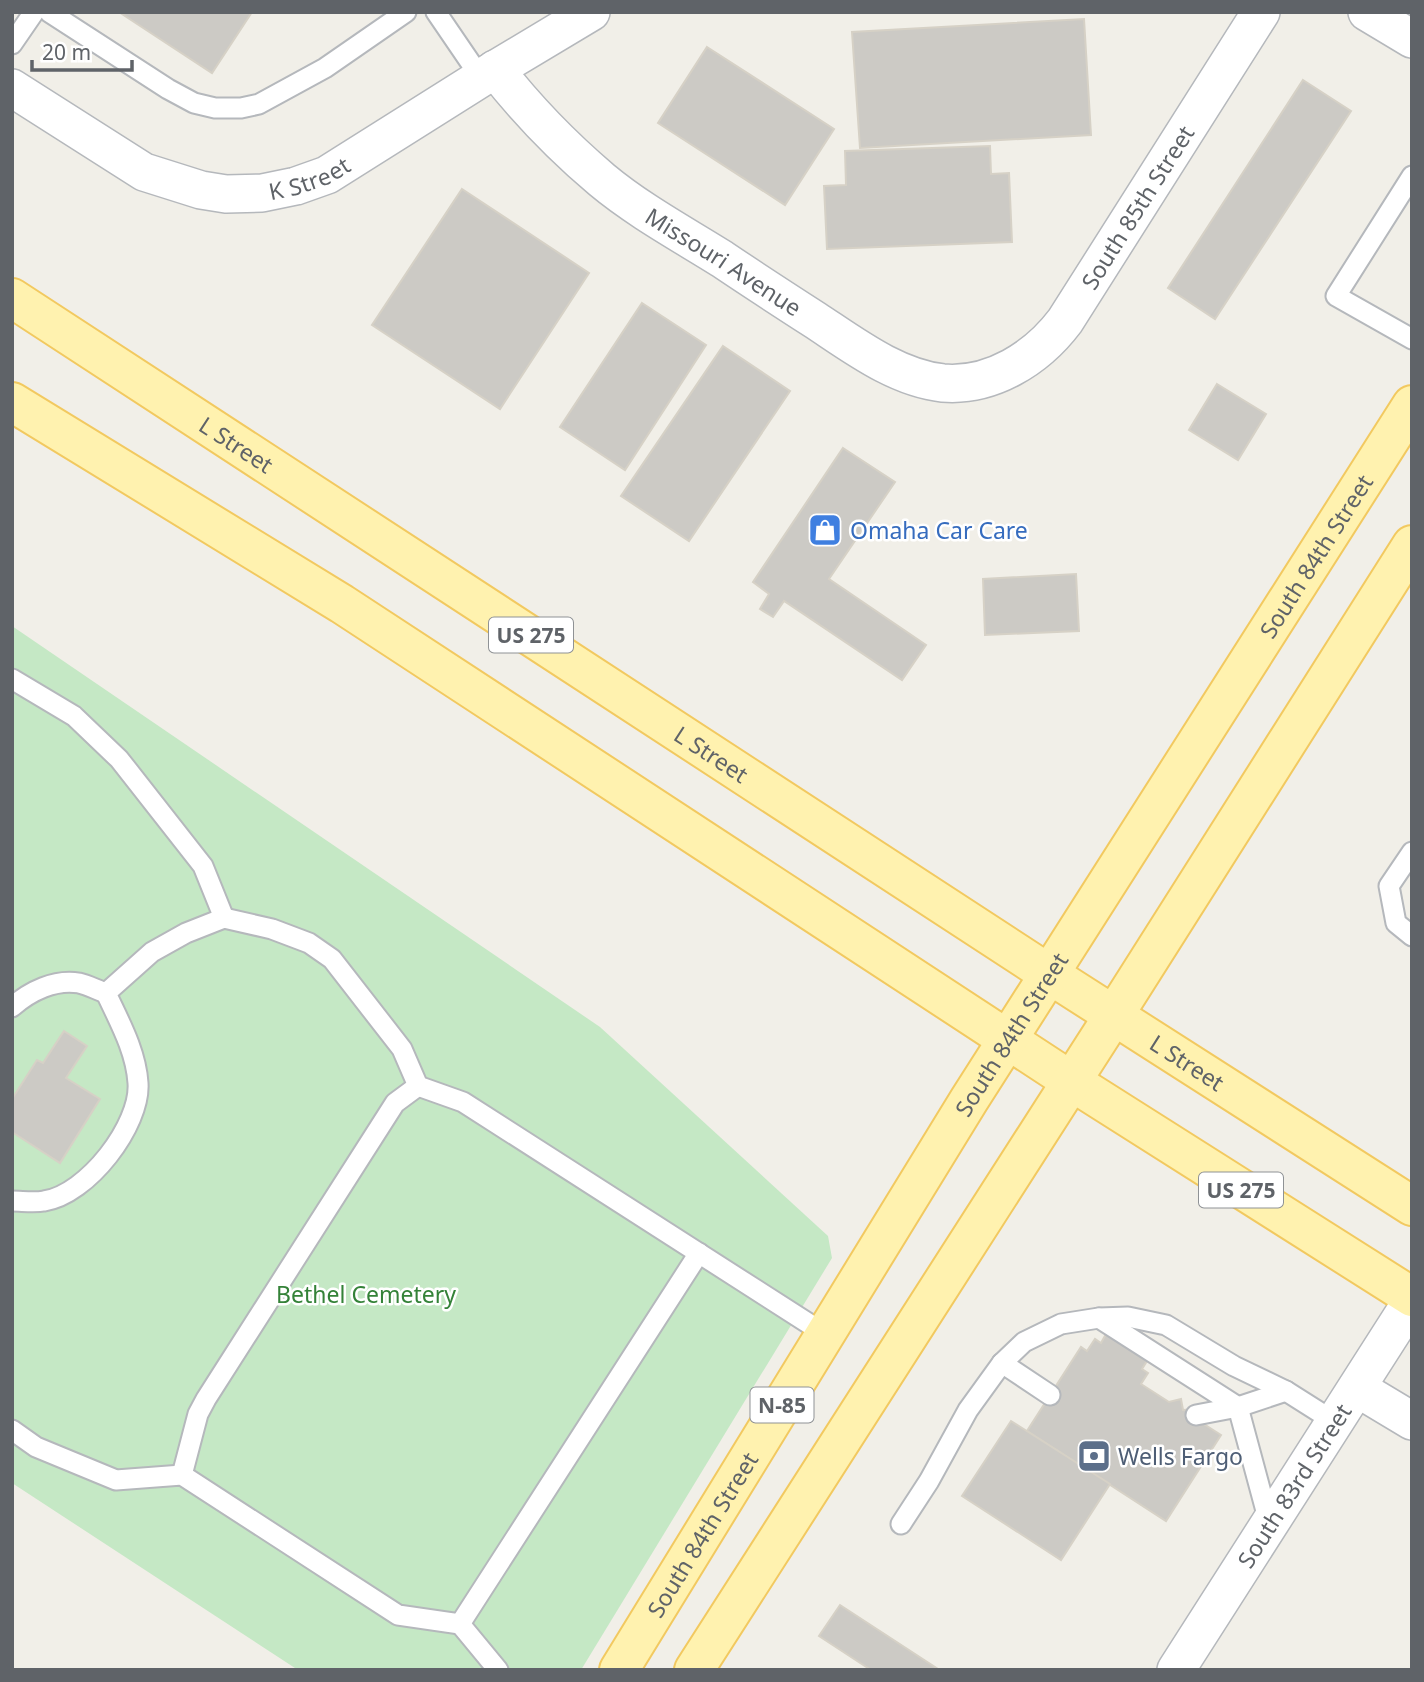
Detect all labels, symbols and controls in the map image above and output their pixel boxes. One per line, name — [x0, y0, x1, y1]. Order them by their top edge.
scale bar — [32, 28, 131, 72]
text: 20 m — [42, 38, 91, 66]
street label: South 85th Street — [1073, 119, 1201, 295]
street label: K Street — [266, 149, 356, 207]
street label: Missouri Avenue — [639, 200, 808, 323]
street label: L Street — [193, 408, 280, 480]
street label: South 84th Street — [1252, 468, 1380, 644]
shop icon: Omaha Car Care — [806, 511, 844, 549]
place label: Omaha Car Care — [850, 514, 1028, 546]
road number: US 275 — [489, 618, 573, 652]
street label: L Street — [668, 718, 755, 790]
street label: South 84th Street — [947, 946, 1075, 1122]
street label: L Street — [1144, 1027, 1231, 1098]
road number: US 275 — [1199, 1172, 1283, 1208]
park label: Bethel Cemetery — [276, 1278, 456, 1310]
road number: N-85 — [750, 1388, 814, 1422]
street label: South 83rd Street — [1230, 1397, 1358, 1574]
bank icon: Wells Fargo — [1075, 1437, 1113, 1475]
place label: Wells Fargo — [1118, 1440, 1243, 1472]
street label: South 84th Street — [639, 1446, 765, 1623]

